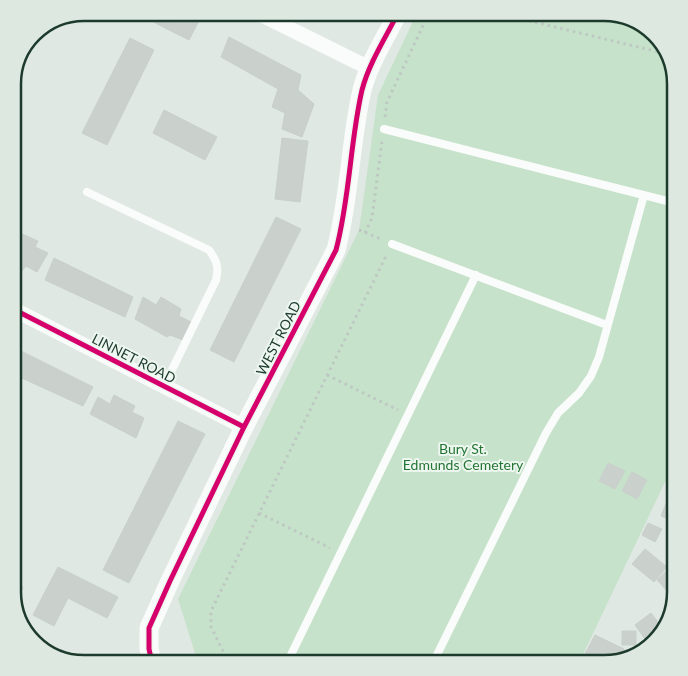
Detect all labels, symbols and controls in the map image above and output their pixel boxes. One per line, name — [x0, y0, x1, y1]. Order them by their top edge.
street label: WEST ROAD — [252, 298, 304, 378]
street label: LINNET ROAD — [89, 330, 179, 386]
park label: Bury St. Edmunds Cemetery — [403, 440, 524, 473]

